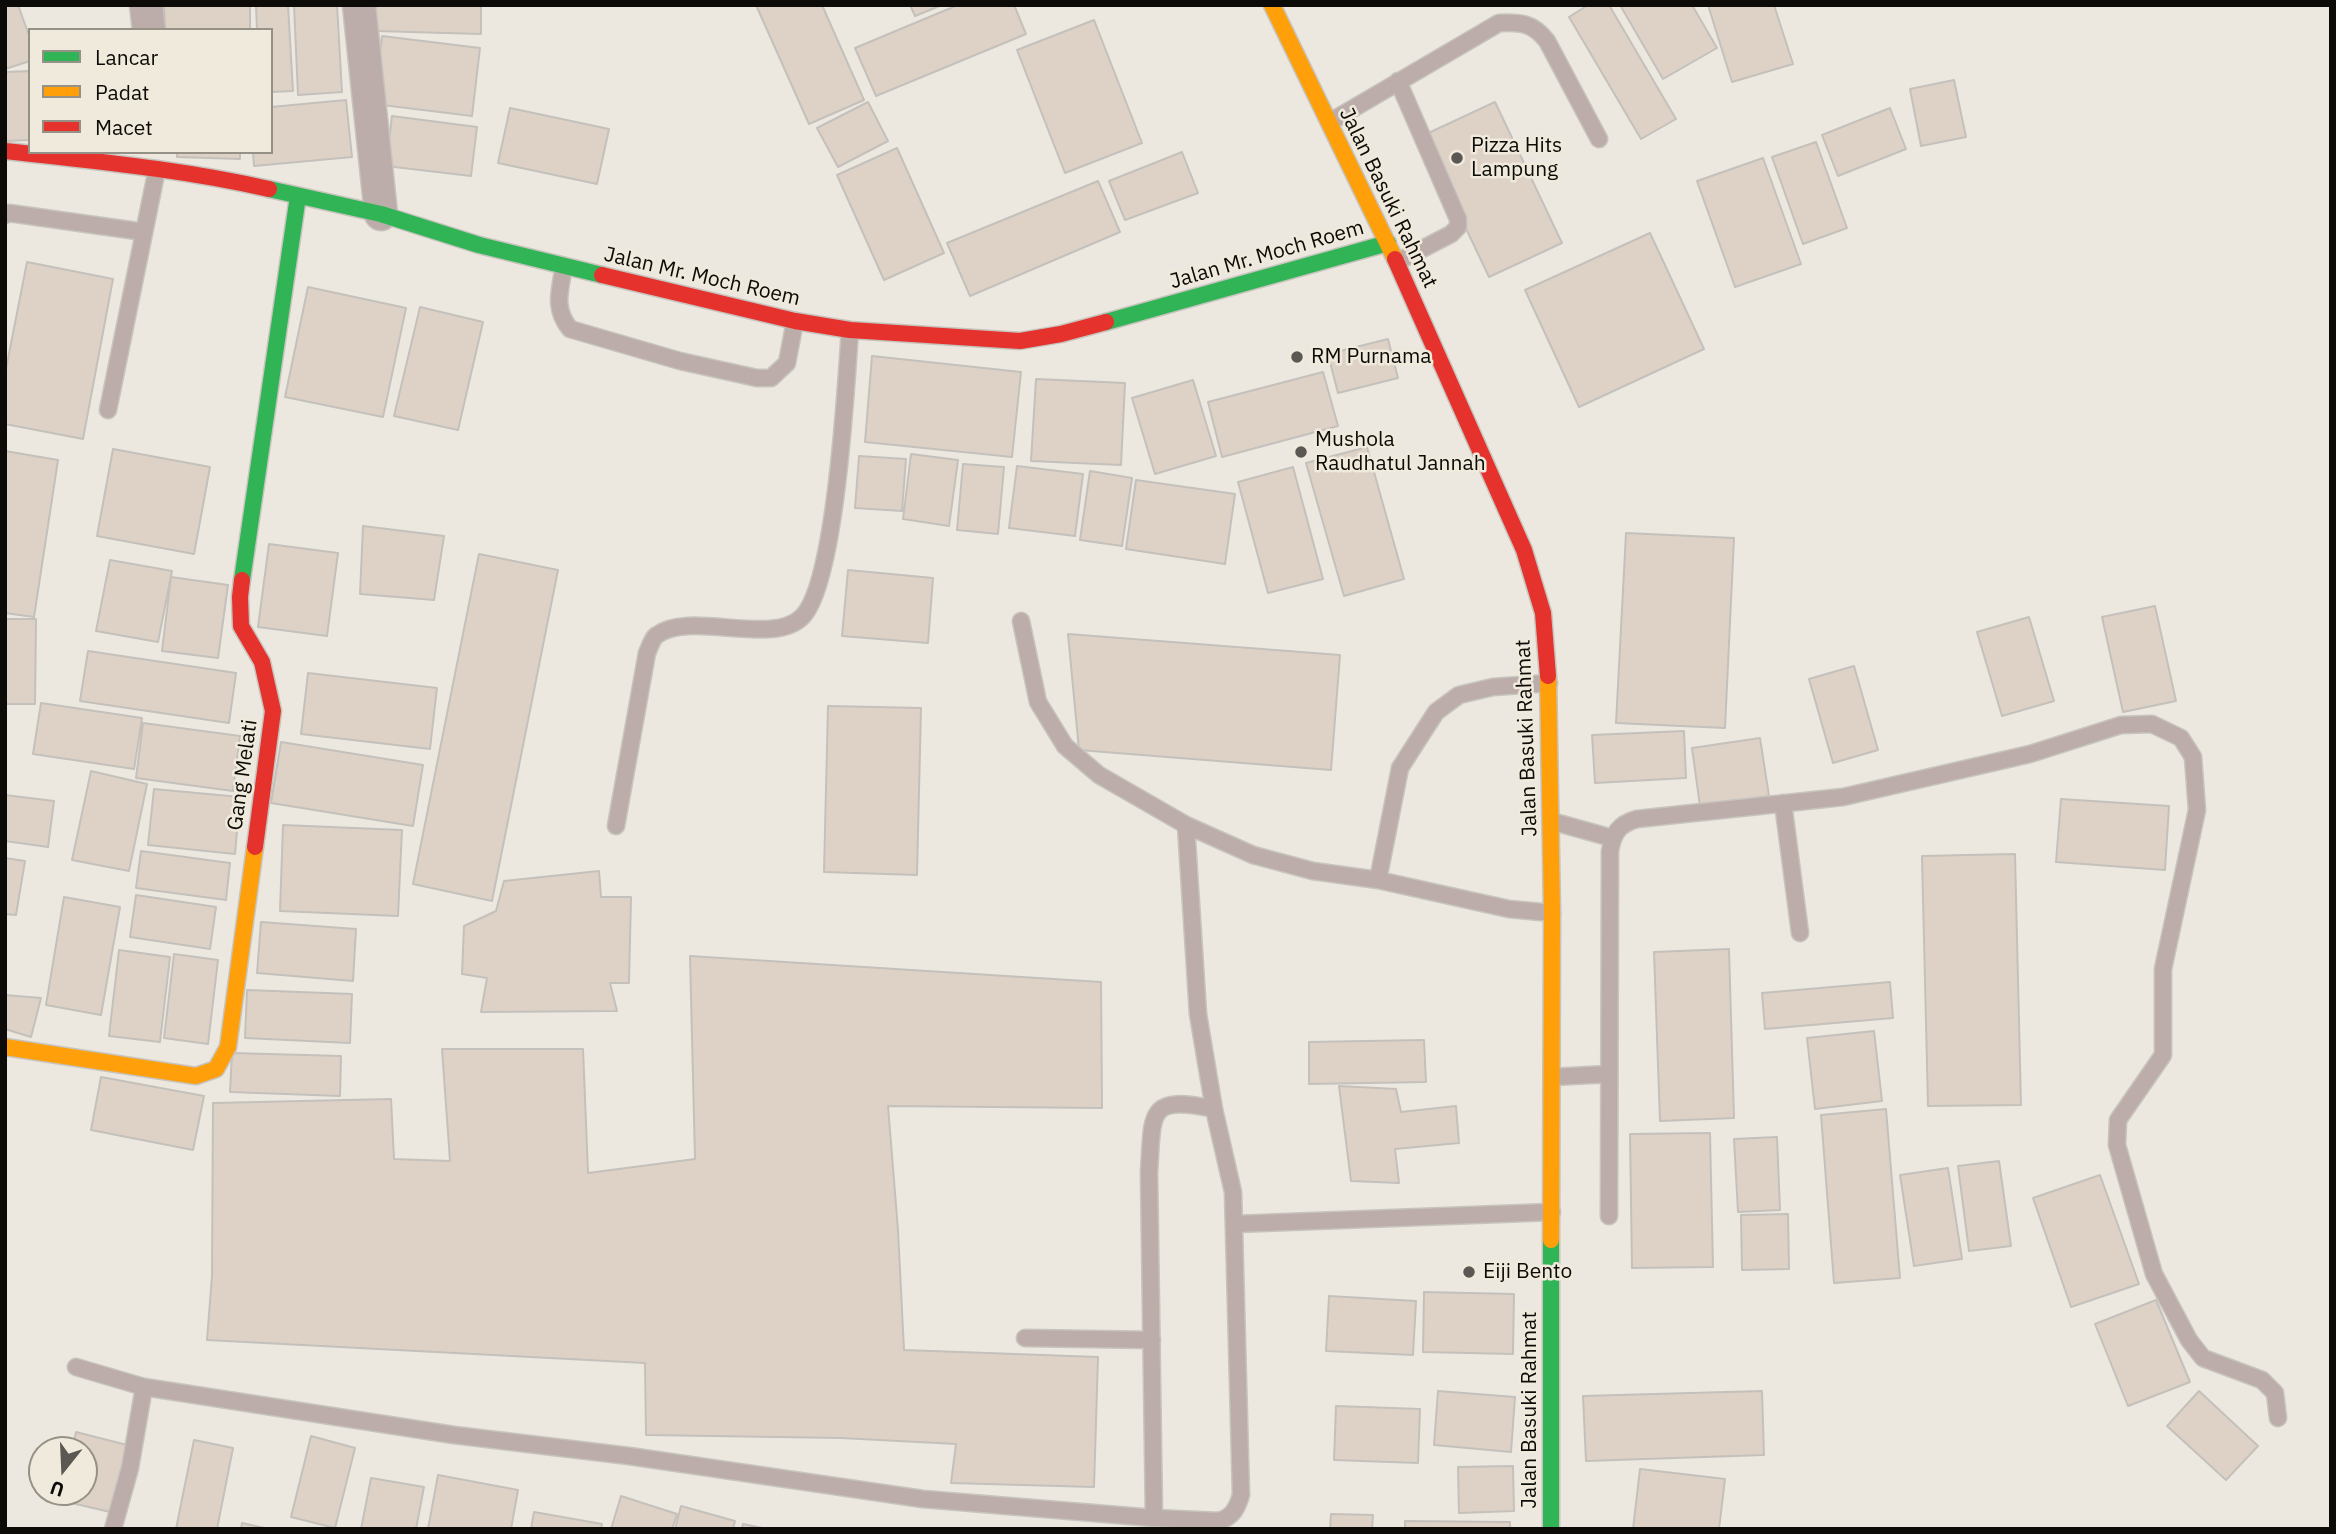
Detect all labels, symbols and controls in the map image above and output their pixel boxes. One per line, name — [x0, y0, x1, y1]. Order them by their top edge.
legend — [28, 28, 273, 154]
text: Lancar — [95, 43, 158, 71]
text: Padat — [95, 78, 150, 106]
street label: Jalan Basuki Rahmat — [1333, 104, 1443, 292]
text: Macet — [95, 113, 153, 141]
place label: Pizza Hits Lampung — [1471, 133, 1562, 183]
marker: Pizza Hits Lampung — [1449, 150, 1465, 166]
street label: Jalan Mr. Moch Roem — [1167, 215, 1367, 295]
street label: Jalan Mr. Moch Roem — [601, 242, 803, 312]
place label: RM Purnama — [1311, 344, 1431, 370]
marker: RM Purnama — [1289, 349, 1305, 365]
place label: Mushola Raudhatul Jannah — [1315, 427, 1486, 477]
marker: Mushola Raudhatul Jannah — [1293, 444, 1309, 460]
street label: Jalan Basuki Rahmat — [1511, 639, 1543, 837]
street label: Gang Melati — [223, 718, 263, 832]
place label: Eiji Bento — [1483, 1259, 1572, 1285]
marker: Eiji Bento — [1461, 1264, 1477, 1280]
street label: Jalan Basuki Rahmat — [1517, 1311, 1543, 1509]
north arrow — [28, 1436, 98, 1506]
text: U — [47, 1476, 67, 1503]

